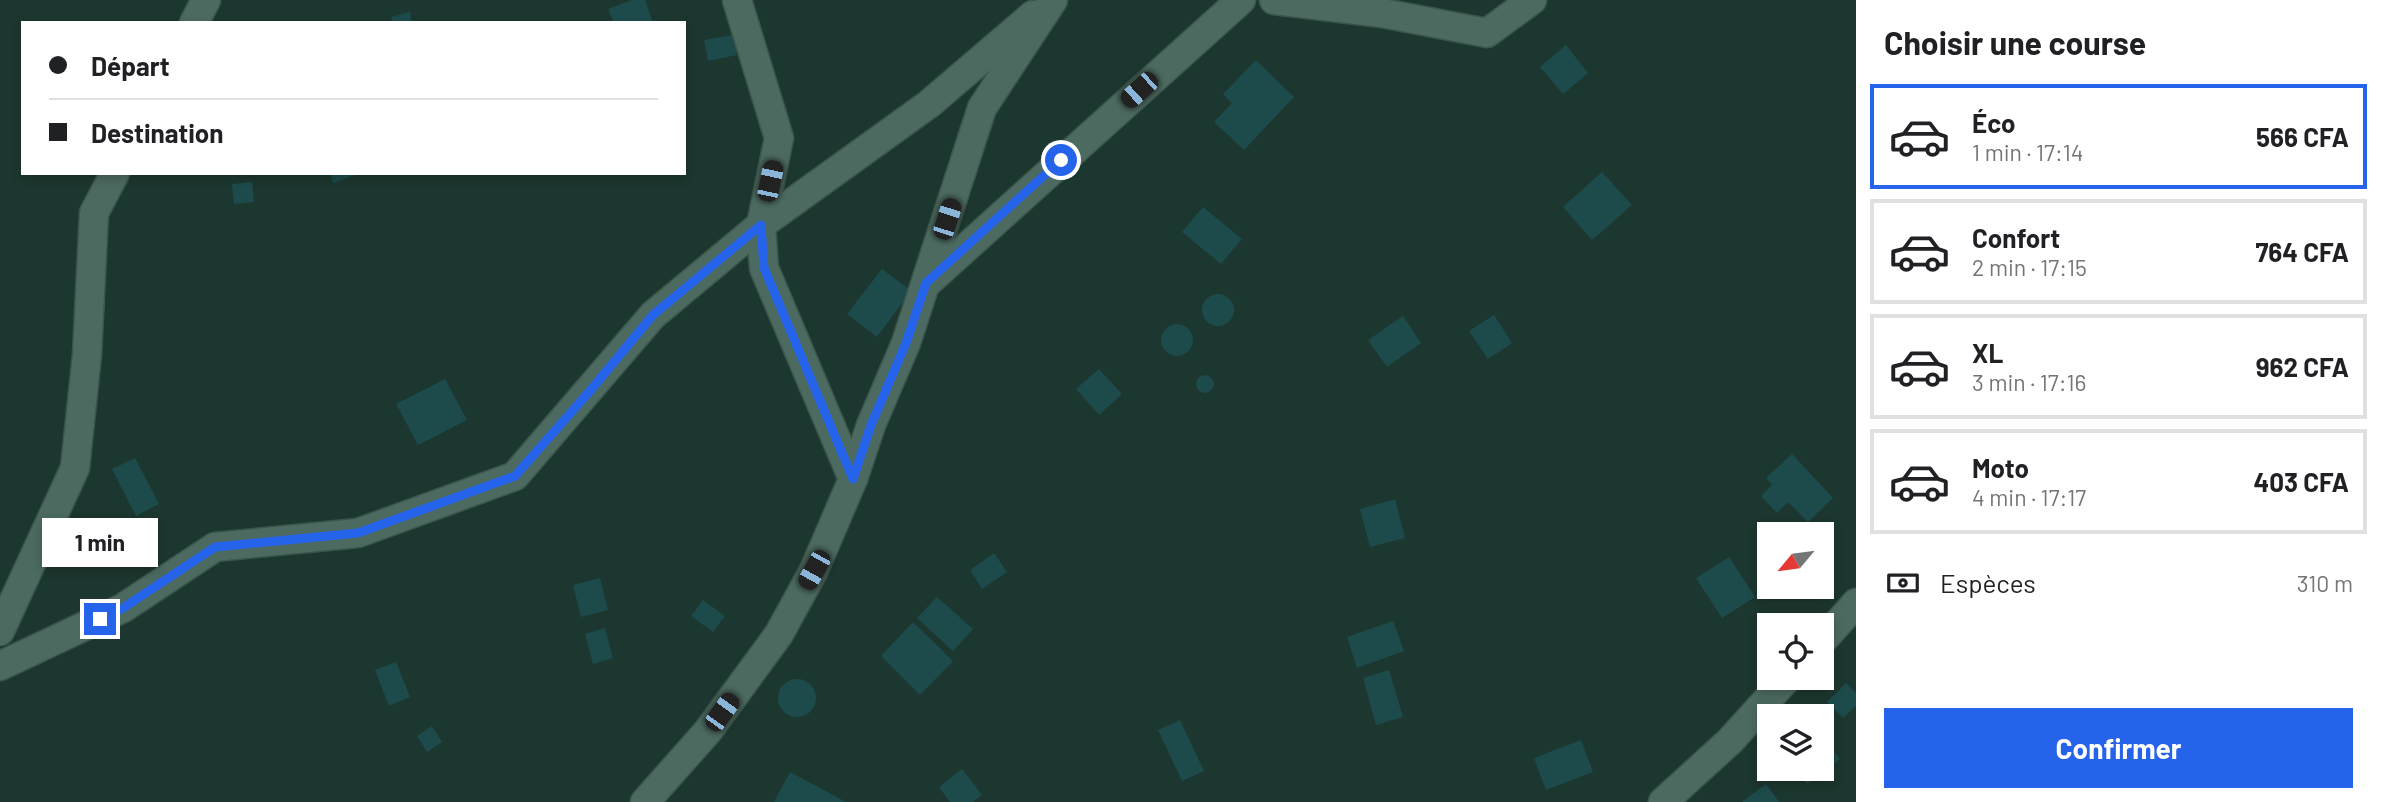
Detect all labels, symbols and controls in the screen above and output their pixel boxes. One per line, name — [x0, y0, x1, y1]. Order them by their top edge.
text: Choisir une course — [1884, 23, 2146, 61]
text: Départ — [91, 50, 170, 81]
car — [1117, 68, 1162, 112]
icon: car — [1888, 105, 1951, 168]
text: Éco — [1972, 107, 2015, 138]
text: Destination — [91, 117, 224, 148]
text: 566 CFA — [2256, 121, 2349, 152]
text: 1 min · 17:14 — [1972, 138, 2083, 166]
route start — [1045, 144, 1077, 176]
car — [756, 158, 785, 204]
car — [931, 196, 964, 242]
icon: car — [1888, 220, 1951, 283]
text: Confort — [1972, 222, 2060, 253]
text: 764 CFA — [2255, 236, 2349, 267]
text: 2 min · 17:15 — [1972, 253, 2087, 281]
icon: car — [1888, 335, 1951, 398]
text: XL — [1972, 337, 2003, 368]
text: 962 CFA — [2256, 351, 2349, 382]
text: 3 min · 17:16 — [1972, 368, 2086, 396]
icon: car — [1888, 450, 1951, 513]
text: Moto — [1972, 452, 2029, 483]
text: 403 CFA — [2253, 466, 2349, 497]
text: 4 min · 17:17 — [1972, 483, 2086, 511]
callout: 1 min — [42, 518, 158, 566]
north arrow — [1757, 522, 1834, 598]
map controls — [1757, 522, 1834, 781]
text: 1 min — [75, 528, 125, 556]
car — [795, 547, 834, 593]
icon: cash — [1884, 564, 1922, 602]
text: Espèces — [1940, 567, 2036, 598]
text: 310 m — [2297, 569, 2353, 597]
route end — [84, 603, 116, 635]
button: locate — [1757, 613, 1834, 690]
car — [702, 689, 743, 735]
button: layers — [1757, 704, 1834, 781]
button: Confirmer — [1884, 708, 2353, 788]

